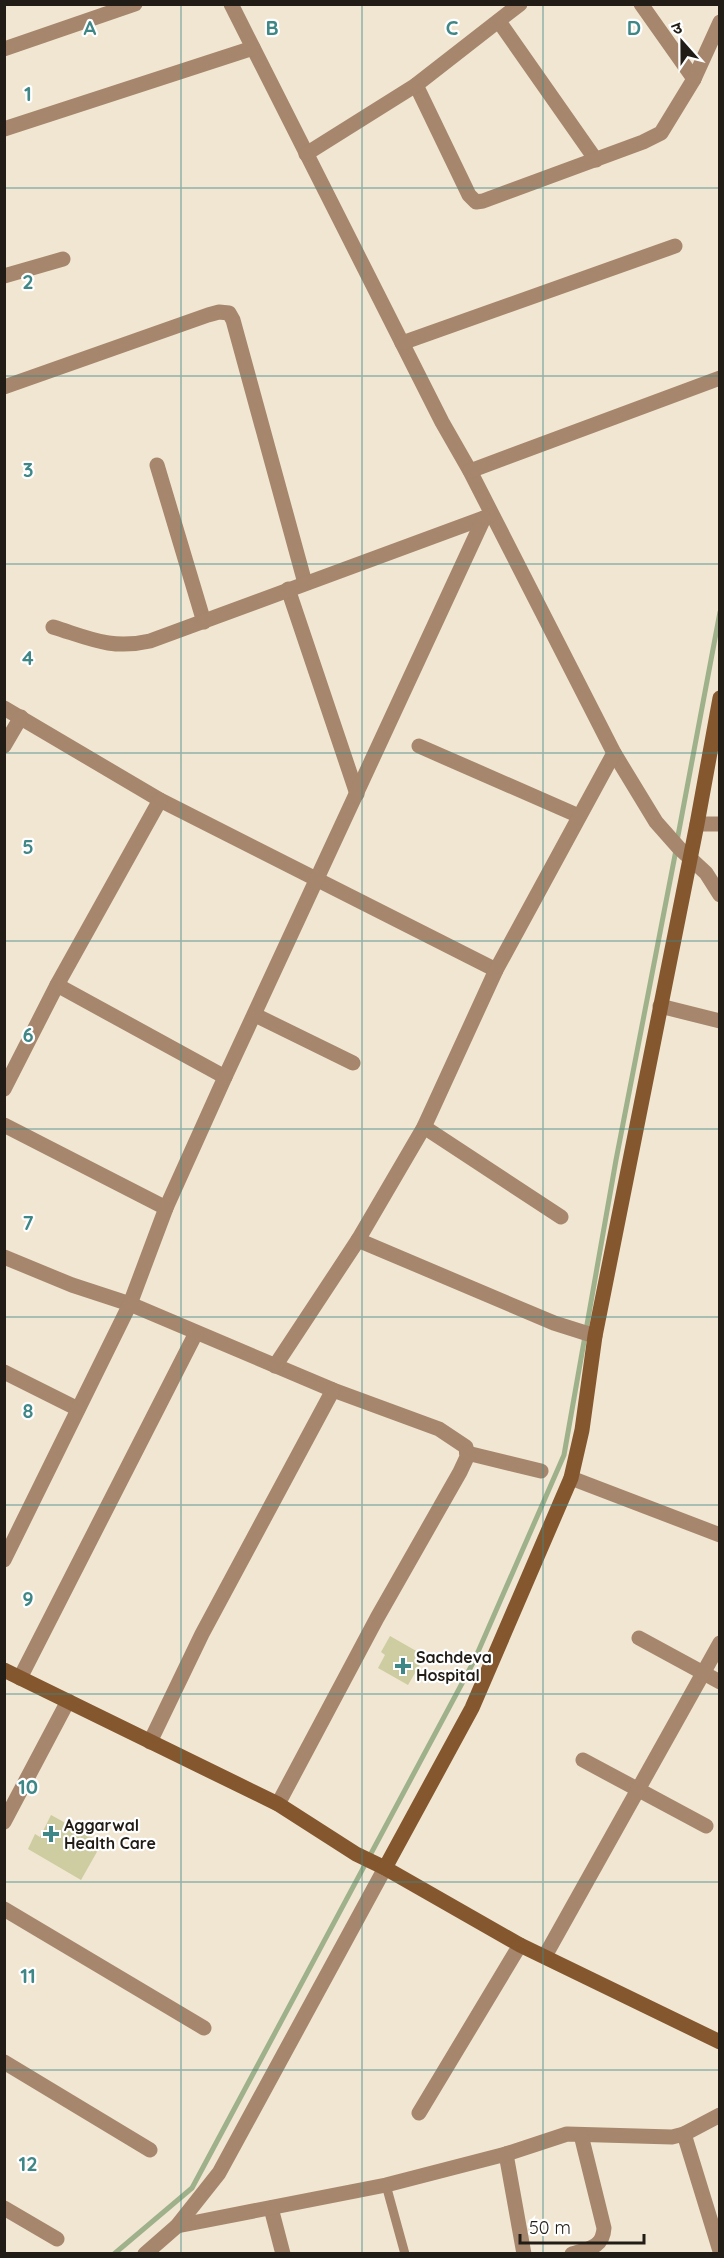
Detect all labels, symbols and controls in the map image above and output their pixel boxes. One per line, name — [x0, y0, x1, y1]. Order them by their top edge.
north arrow — [652, 12, 712, 72]
text: A — [84, 15, 97, 40]
text: B — [265, 15, 279, 40]
text: C — [446, 15, 459, 40]
text: D — [627, 15, 641, 40]
text: उ — [669, 17, 685, 39]
text: 1 — [24, 81, 32, 106]
text: 2 — [22, 269, 34, 294]
text: 3 — [23, 457, 33, 482]
text: 4 — [22, 645, 34, 670]
text: 5 — [22, 834, 34, 859]
text: 6 — [22, 1022, 34, 1047]
text: 7 — [23, 1210, 34, 1235]
text: 8 — [23, 1398, 34, 1423]
text: 9 — [22, 1586, 34, 1611]
place label: Sachdeva Hospital — [416, 1647, 492, 1685]
marker: Sachdeva Hospital — [394, 1657, 412, 1675]
text: 10 — [18, 1774, 38, 1799]
place label: Aggarwal Health Care — [64, 1815, 156, 1853]
marker: Aggarwal Health Care — [42, 1825, 60, 1843]
text: 11 — [20, 1963, 36, 1988]
text: 12 — [18, 2151, 38, 2176]
scale bar — [520, 2207, 644, 2245]
text: 50 m — [529, 2216, 571, 2239]

